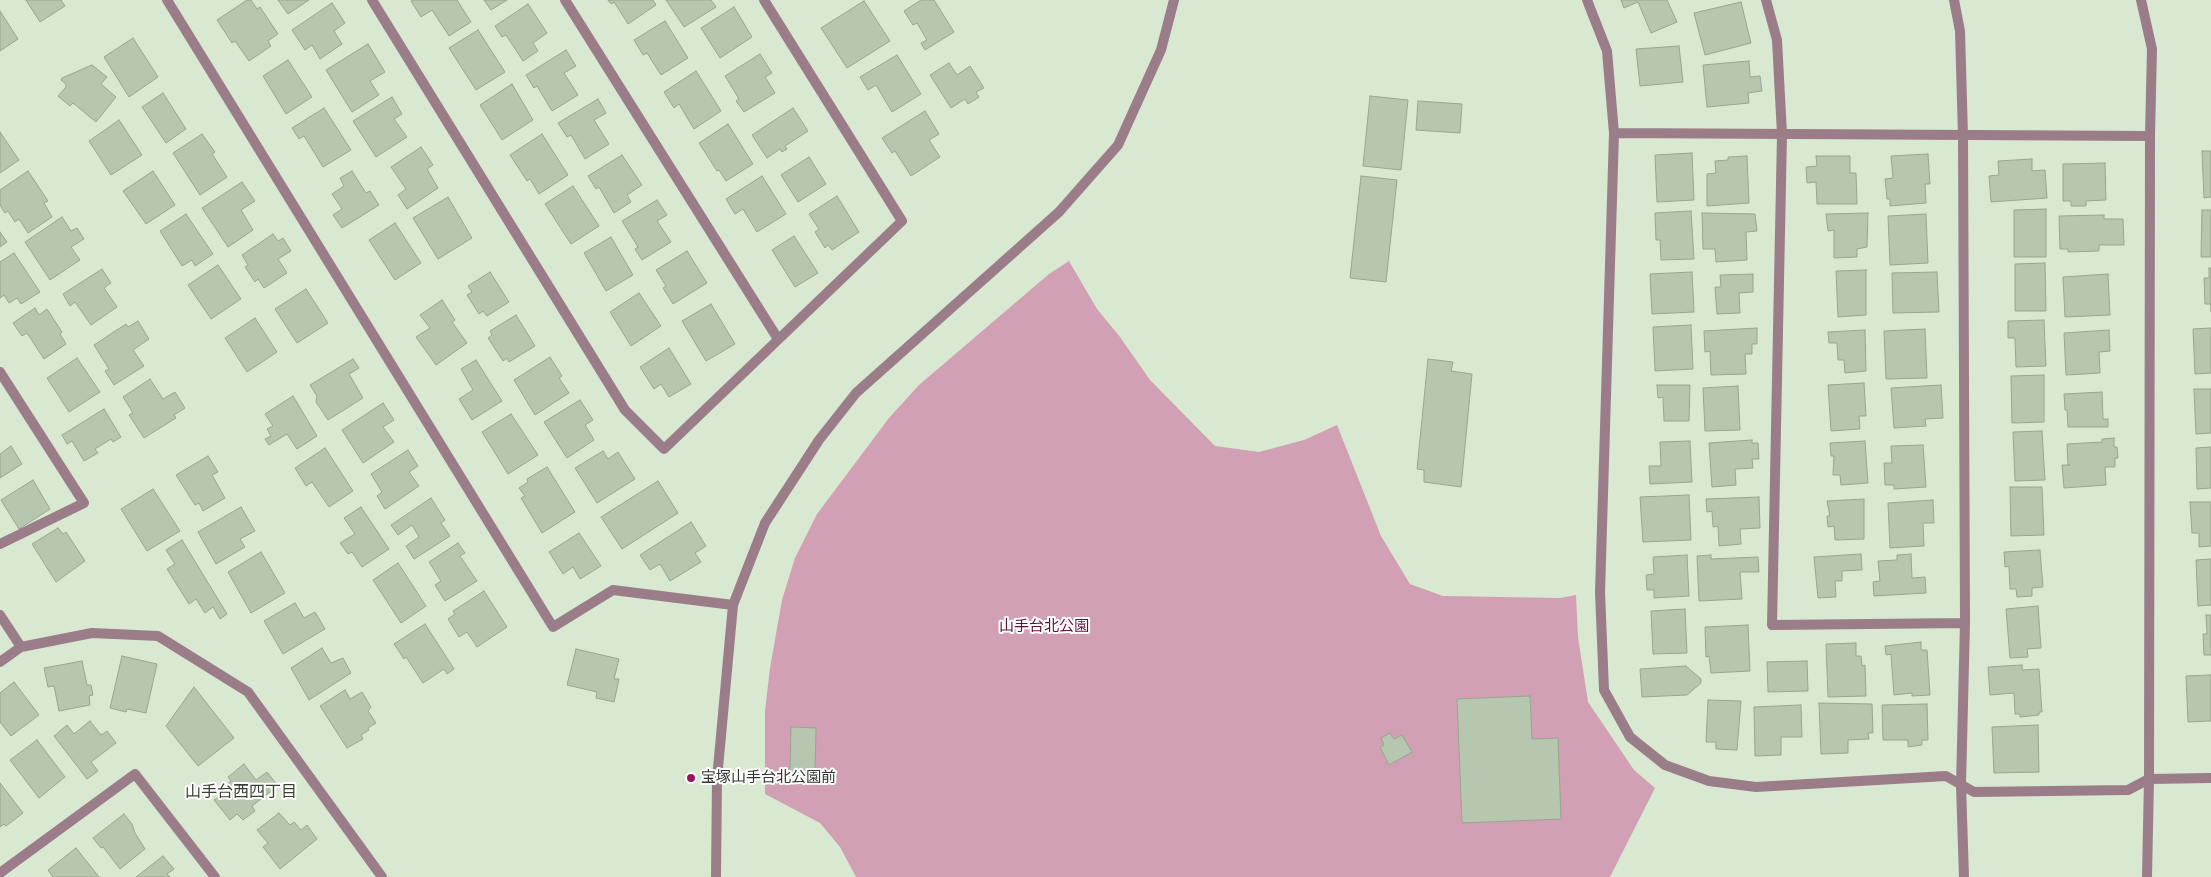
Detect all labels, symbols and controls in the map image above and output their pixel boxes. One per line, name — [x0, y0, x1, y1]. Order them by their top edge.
park label: 山手台北公園 — [999, 618, 1089, 636]
place label: 宝塚山手台北公園前 — [701, 769, 836, 787]
marker: 宝塚山手台北公園前 — [685, 772, 697, 784]
district label: 山手台西四丁目 — [185, 783, 297, 803]

